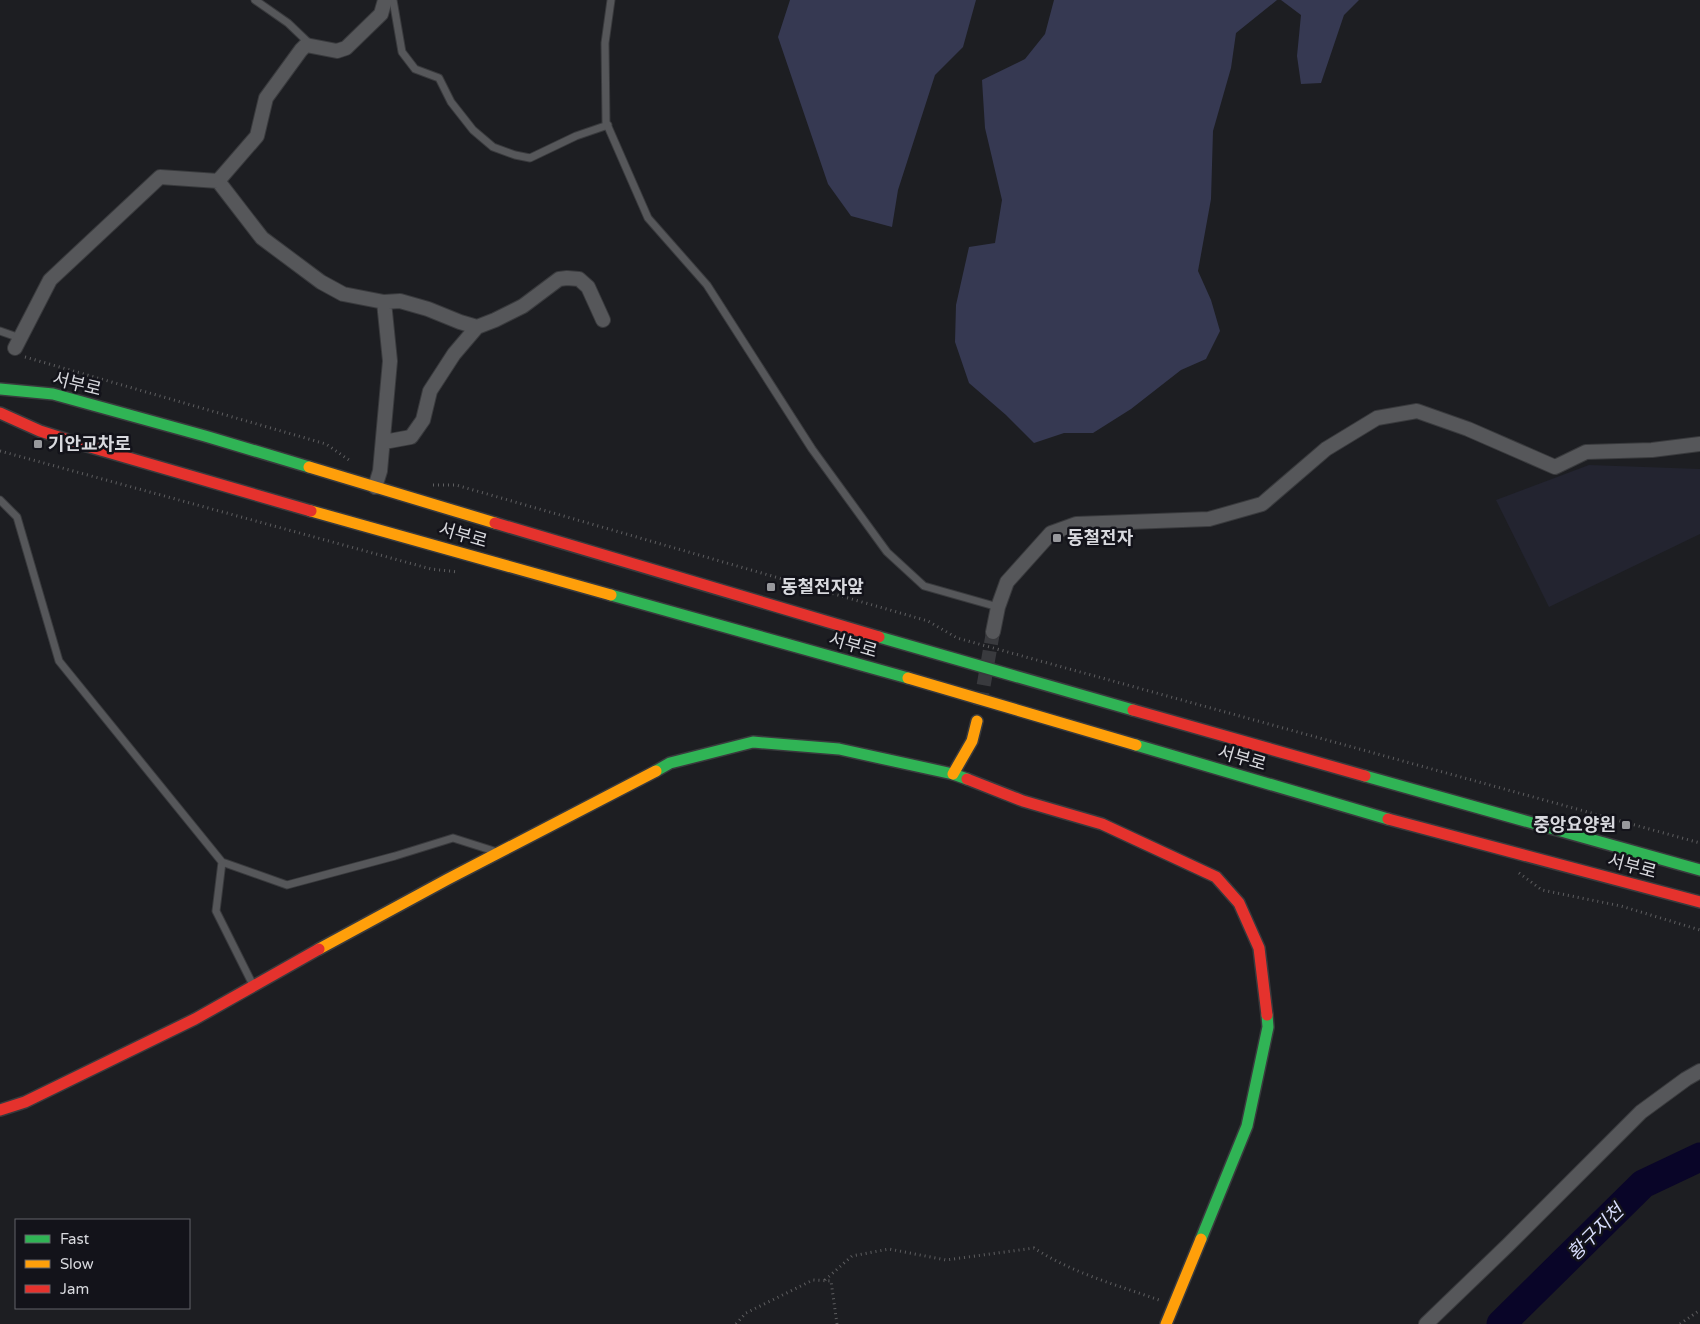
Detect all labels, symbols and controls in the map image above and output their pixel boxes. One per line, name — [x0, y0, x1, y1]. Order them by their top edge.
street label: 서부로 — [50, 367, 104, 401]
place label: 기안교차로 — [48, 433, 131, 455]
marker: 기안교차로 — [32, 438, 44, 450]
street label: 서부로 — [436, 518, 490, 552]
place label: 동철전자 — [1067, 527, 1134, 549]
marker: 동철전자 — [1051, 532, 1063, 544]
place label: 동철전자앞 — [781, 576, 864, 598]
marker: 동철전자앞 — [765, 581, 777, 593]
street label: 서부로 — [826, 628, 880, 662]
street label: 서부로 — [1215, 741, 1269, 775]
place label: 중앙요양원 — [1533, 814, 1616, 836]
marker: 중앙요양원 — [1620, 819, 1632, 831]
street label: 서부로 — [1605, 849, 1659, 883]
water label: 황구지천 — [1563, 1199, 1629, 1265]
legend — [15, 1219, 190, 1309]
text: Fast — [60, 1230, 90, 1248]
text: Slow — [60, 1255, 94, 1273]
text: Jam — [60, 1280, 89, 1298]

